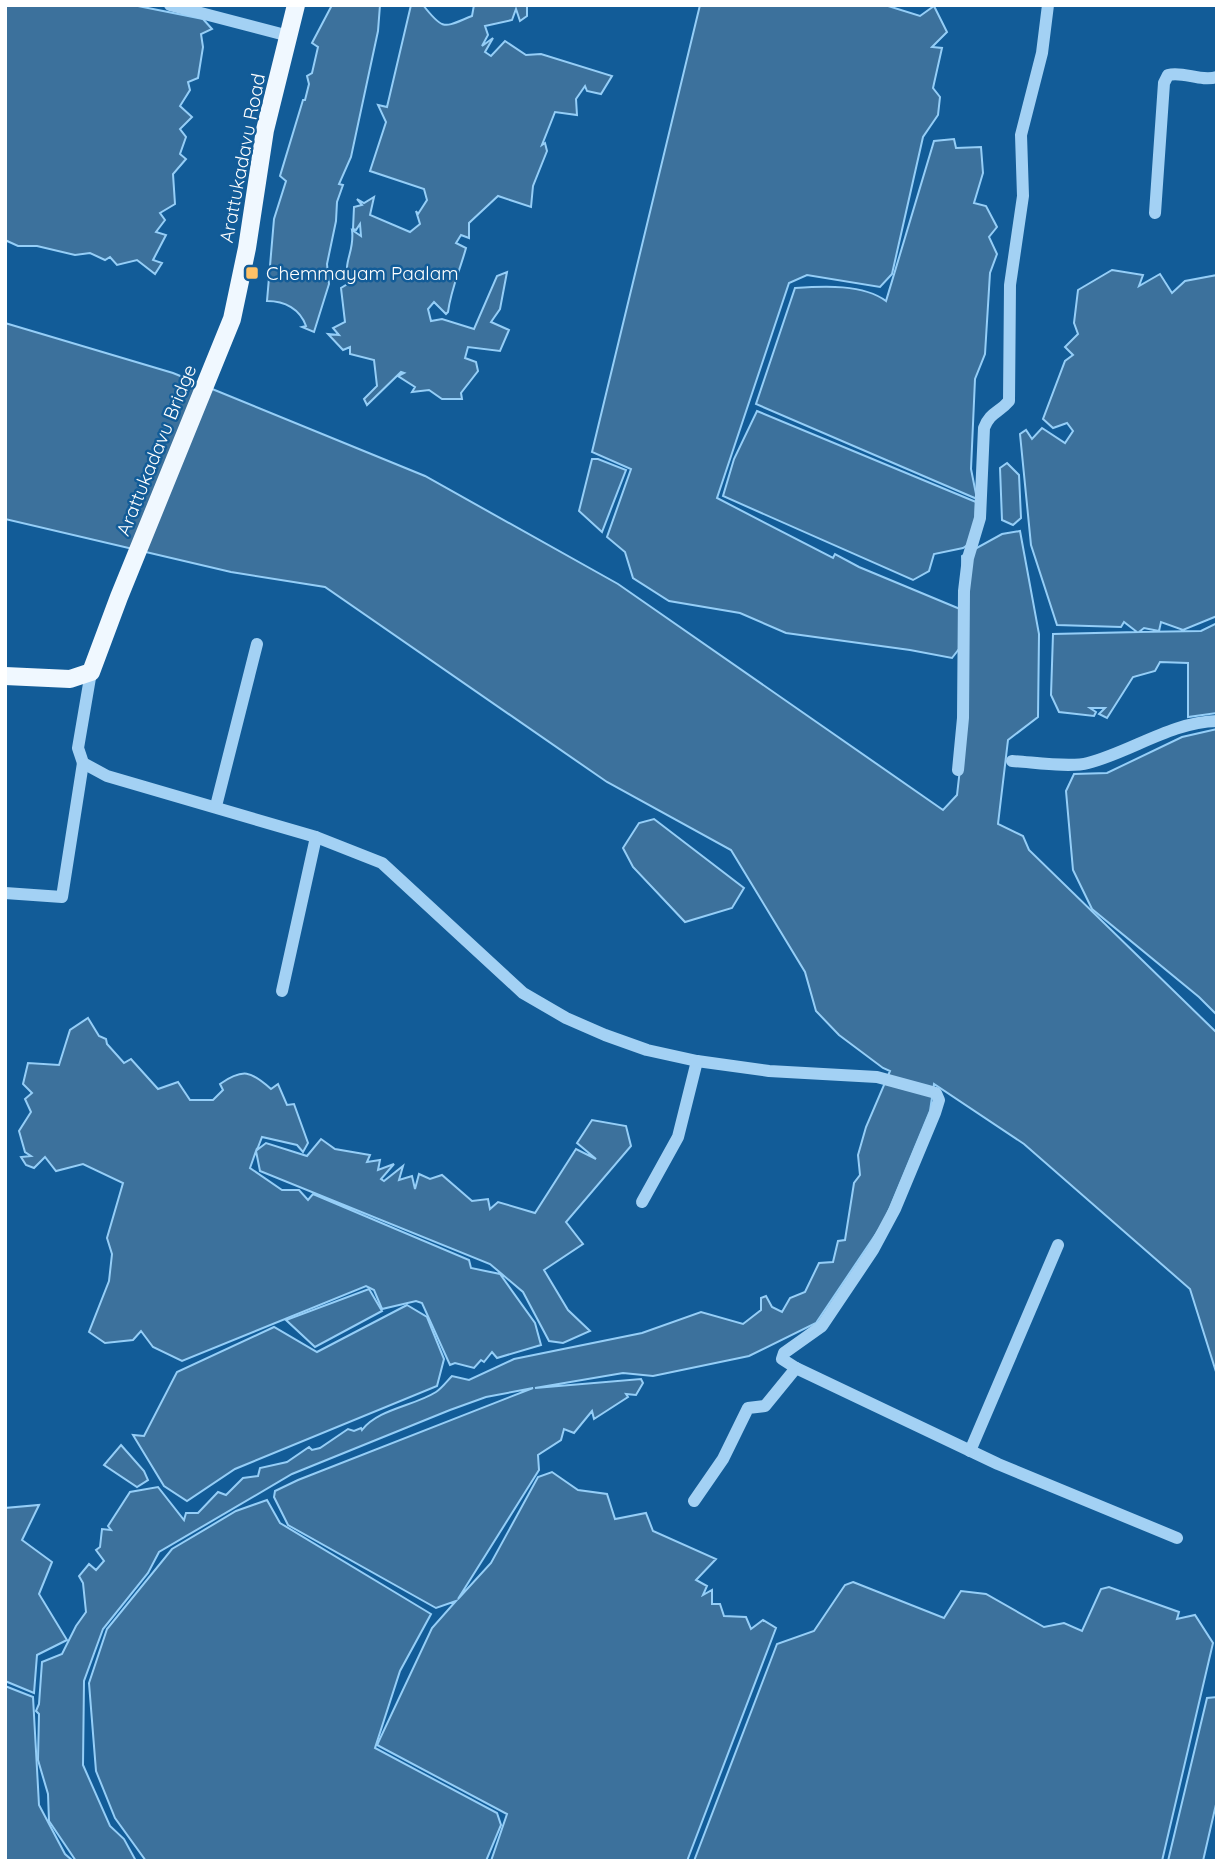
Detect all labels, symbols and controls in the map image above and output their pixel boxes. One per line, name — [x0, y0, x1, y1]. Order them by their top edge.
street label: Arattukadavu Road — [214, 71, 270, 245]
place label: Chemmayam Paalam — [266, 261, 459, 285]
marker: Chemmayam Paalam — [244, 265, 260, 281]
street label: Arattukadavu Bridge — [111, 361, 201, 539]

